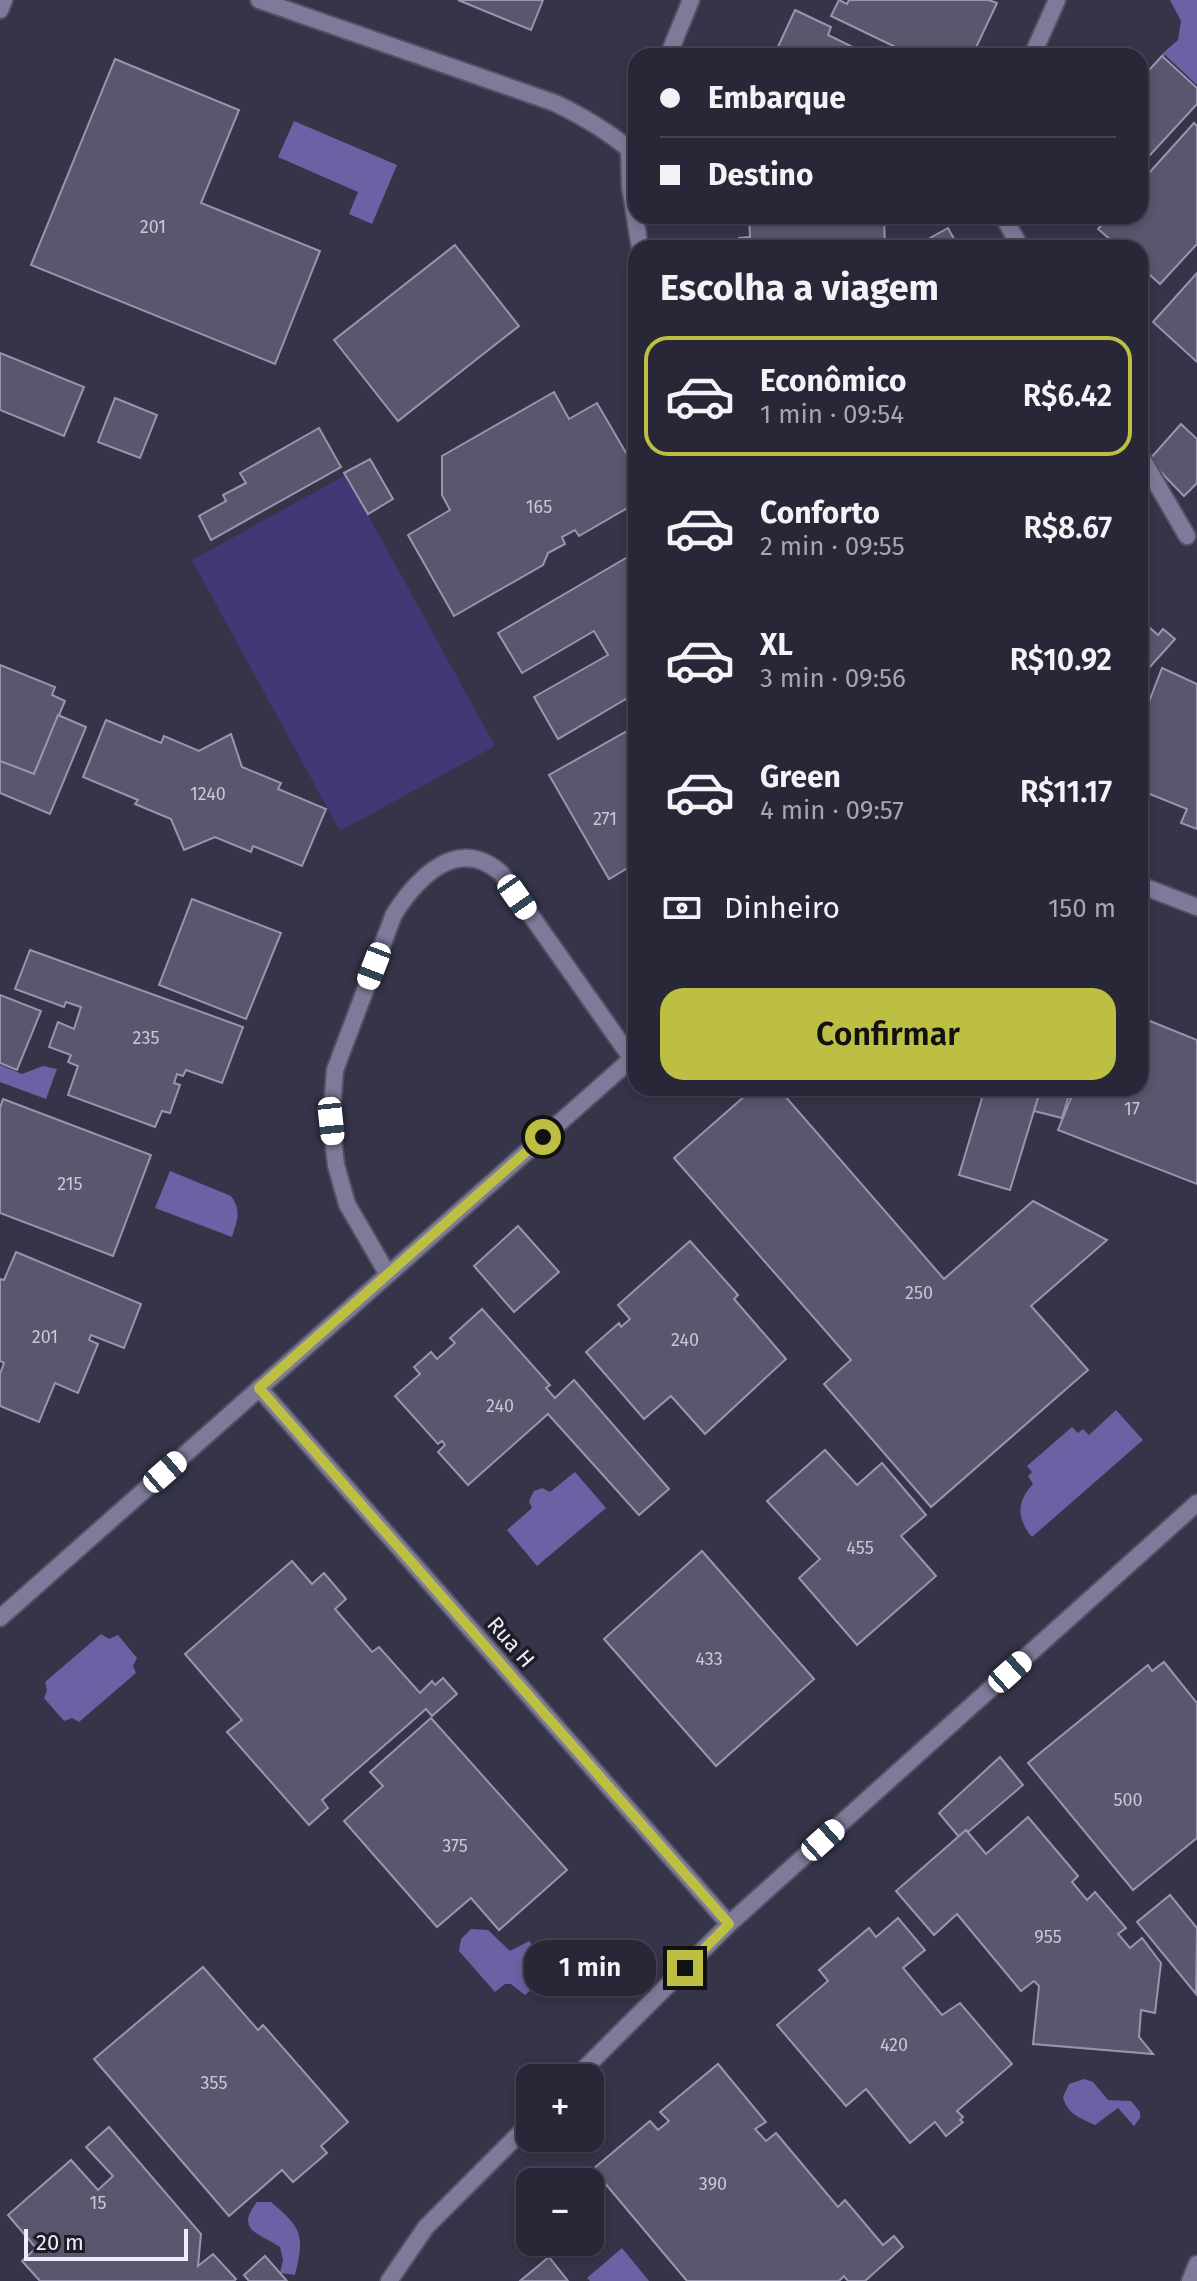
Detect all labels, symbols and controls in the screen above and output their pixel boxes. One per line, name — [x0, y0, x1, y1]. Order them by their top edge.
text: Embarque — [708, 80, 846, 116]
text: Destino — [708, 157, 813, 193]
house number: 201 — [140, 216, 166, 238]
text: Escolha a viagem — [660, 266, 939, 310]
icon: car — [664, 360, 736, 432]
text: Econômico — [760, 363, 906, 399]
text: R$6.42 — [1023, 378, 1112, 414]
text: 1 min · 09:54 — [760, 399, 904, 430]
icon: car — [664, 492, 736, 564]
text: Conforto — [760, 495, 880, 531]
house number: 165 — [526, 496, 552, 518]
text: R$8.67 — [1024, 510, 1112, 546]
text: 2 min · 09:55 — [760, 531, 905, 562]
icon: car — [664, 624, 736, 696]
text: XL — [760, 627, 793, 663]
text: R$10.92 — [1010, 642, 1112, 678]
text: 3 min · 09:56 — [760, 663, 906, 694]
icon: car — [664, 756, 736, 828]
text: Green — [760, 759, 841, 795]
text: R$11.17 — [1020, 774, 1112, 810]
house number: 1240 — [190, 783, 226, 805]
text: 4 min · 09:57 — [760, 795, 904, 826]
house number: 271 — [593, 808, 617, 830]
car — [493, 870, 541, 924]
icon: cash — [660, 886, 704, 930]
text: Dinheiro — [724, 890, 840, 926]
text: 150 m — [1048, 893, 1116, 924]
car — [354, 939, 394, 993]
button: Confirmar — [660, 988, 1116, 1080]
house number: 235 — [133, 1027, 159, 1049]
car — [317, 1096, 345, 1146]
house number: 17 — [1124, 1098, 1140, 1120]
route start — [525, 1119, 561, 1155]
house number: 215 — [57, 1173, 83, 1195]
house number: 250 — [905, 1282, 933, 1304]
house number: 201 — [32, 1326, 58, 1348]
house number: 240 — [671, 1329, 699, 1351]
house number: 240 — [486, 1395, 514, 1417]
car — [139, 1447, 191, 1497]
house number: 455 — [846, 1537, 874, 1559]
street label: Rua H — [481, 1611, 541, 1673]
car — [984, 1647, 1036, 1697]
house number: 433 — [695, 1648, 723, 1670]
house number: 500 — [1113, 1789, 1143, 1811]
car — [797, 1815, 849, 1865]
house number: 375 — [442, 1835, 468, 1857]
house number: 955 — [1034, 1926, 1062, 1948]
callout: 1 min — [525, 1940, 657, 1996]
route end — [667, 1950, 703, 1986]
text: 1 min — [559, 1952, 621, 1983]
house number: 420 — [880, 2034, 908, 2056]
map controls — [516, 2064, 604, 2256]
button: + — [516, 2064, 604, 2152]
house number: 355 — [201, 2072, 227, 2094]
button: − — [516, 2168, 604, 2256]
house number: 390 — [699, 2173, 727, 2195]
house number: 15 — [90, 2192, 106, 2214]
scale bar — [24, 2225, 188, 2261]
text: 20 m — [36, 2229, 84, 2256]

